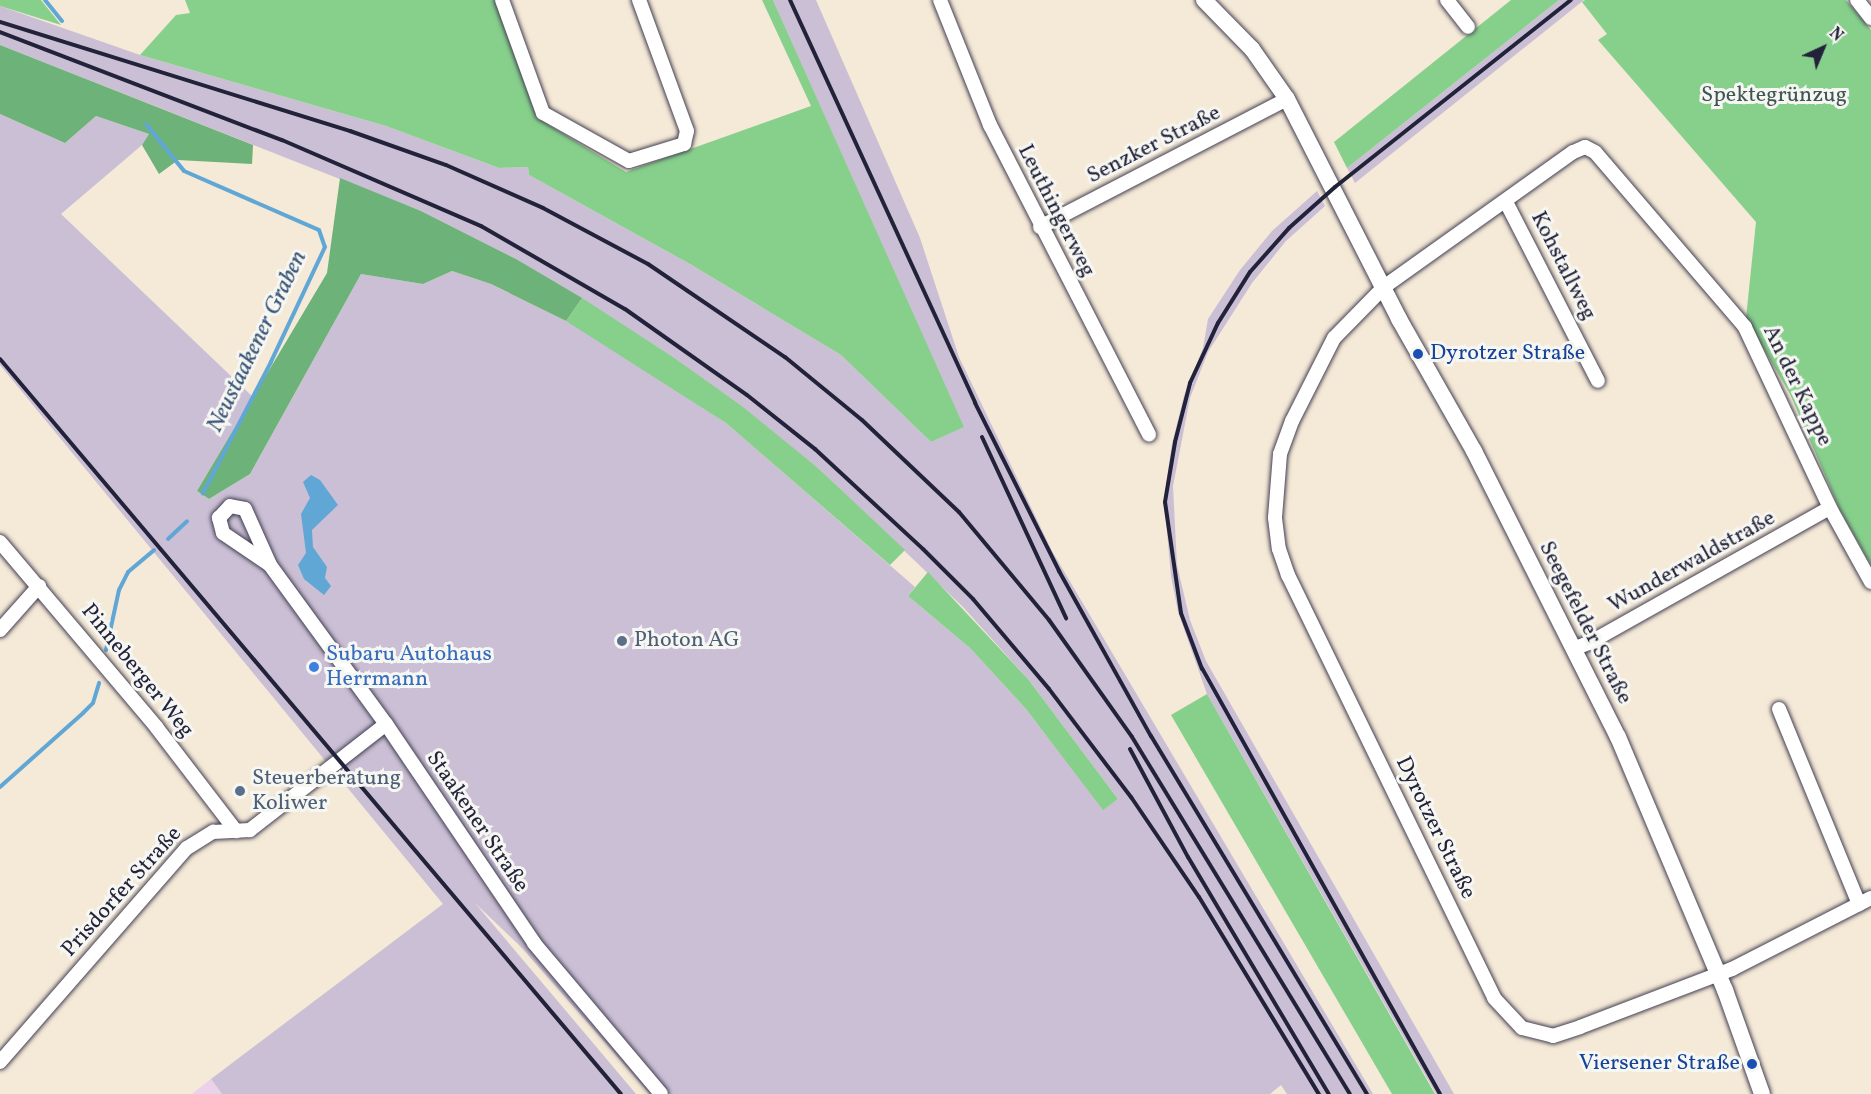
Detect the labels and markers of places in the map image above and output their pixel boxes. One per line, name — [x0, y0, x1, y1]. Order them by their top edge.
place label: Dyrotzer Straße — [1430, 341, 1585, 367]
marker: Dyrotzer Straße — [1411, 347, 1425, 361]
place label: Photon AG — [634, 628, 739, 654]
marker: Photon AG — [615, 634, 629, 648]
place label: Subaru Autohaus Herrmann — [326, 641, 492, 692]
marker: Subaru Autohaus Herrmann — [307, 660, 321, 674]
place label: Steuerberatung Koliwer — [252, 765, 401, 816]
marker: Steuerberatung Koliwer — [233, 784, 247, 798]
place label: Viersener Straße — [1579, 1051, 1740, 1077]
marker: Viersener Straße — [1745, 1057, 1759, 1071]

